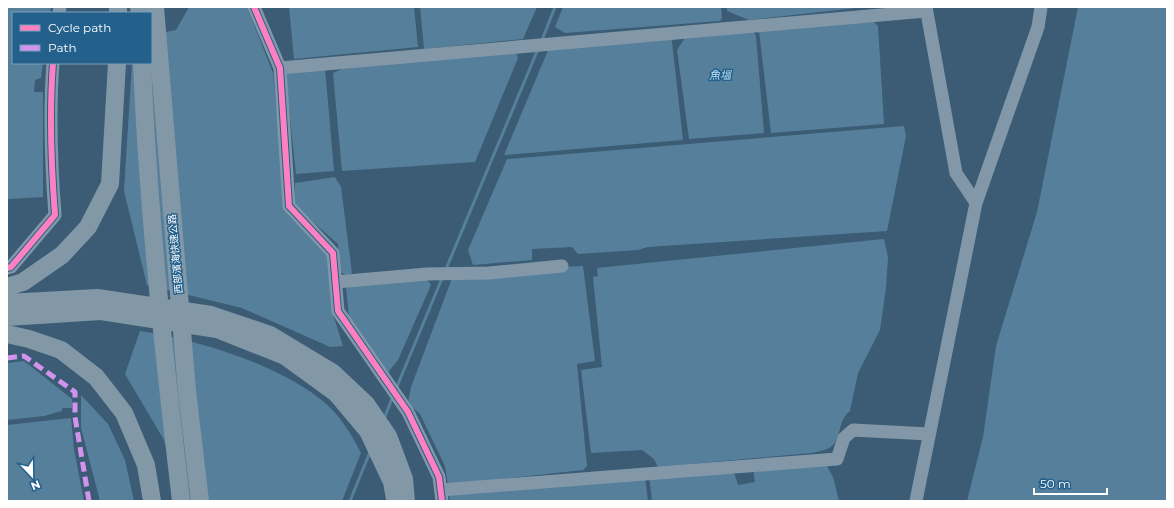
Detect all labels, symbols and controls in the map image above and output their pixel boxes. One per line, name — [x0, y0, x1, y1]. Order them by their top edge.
legend — [12, 12, 152, 64]
text: Cycle path — [48, 20, 111, 35]
text: Path — [48, 40, 77, 55]
water label: 魚塭 — [709, 68, 732, 82]
street label: 西部濱海快速公路 — [166, 214, 185, 294]
north arrow — [12, 456, 52, 496]
scale bar — [1034, 470, 1107, 496]
text: 50 m — [1040, 476, 1071, 491]
text: N — [29, 477, 42, 493]

